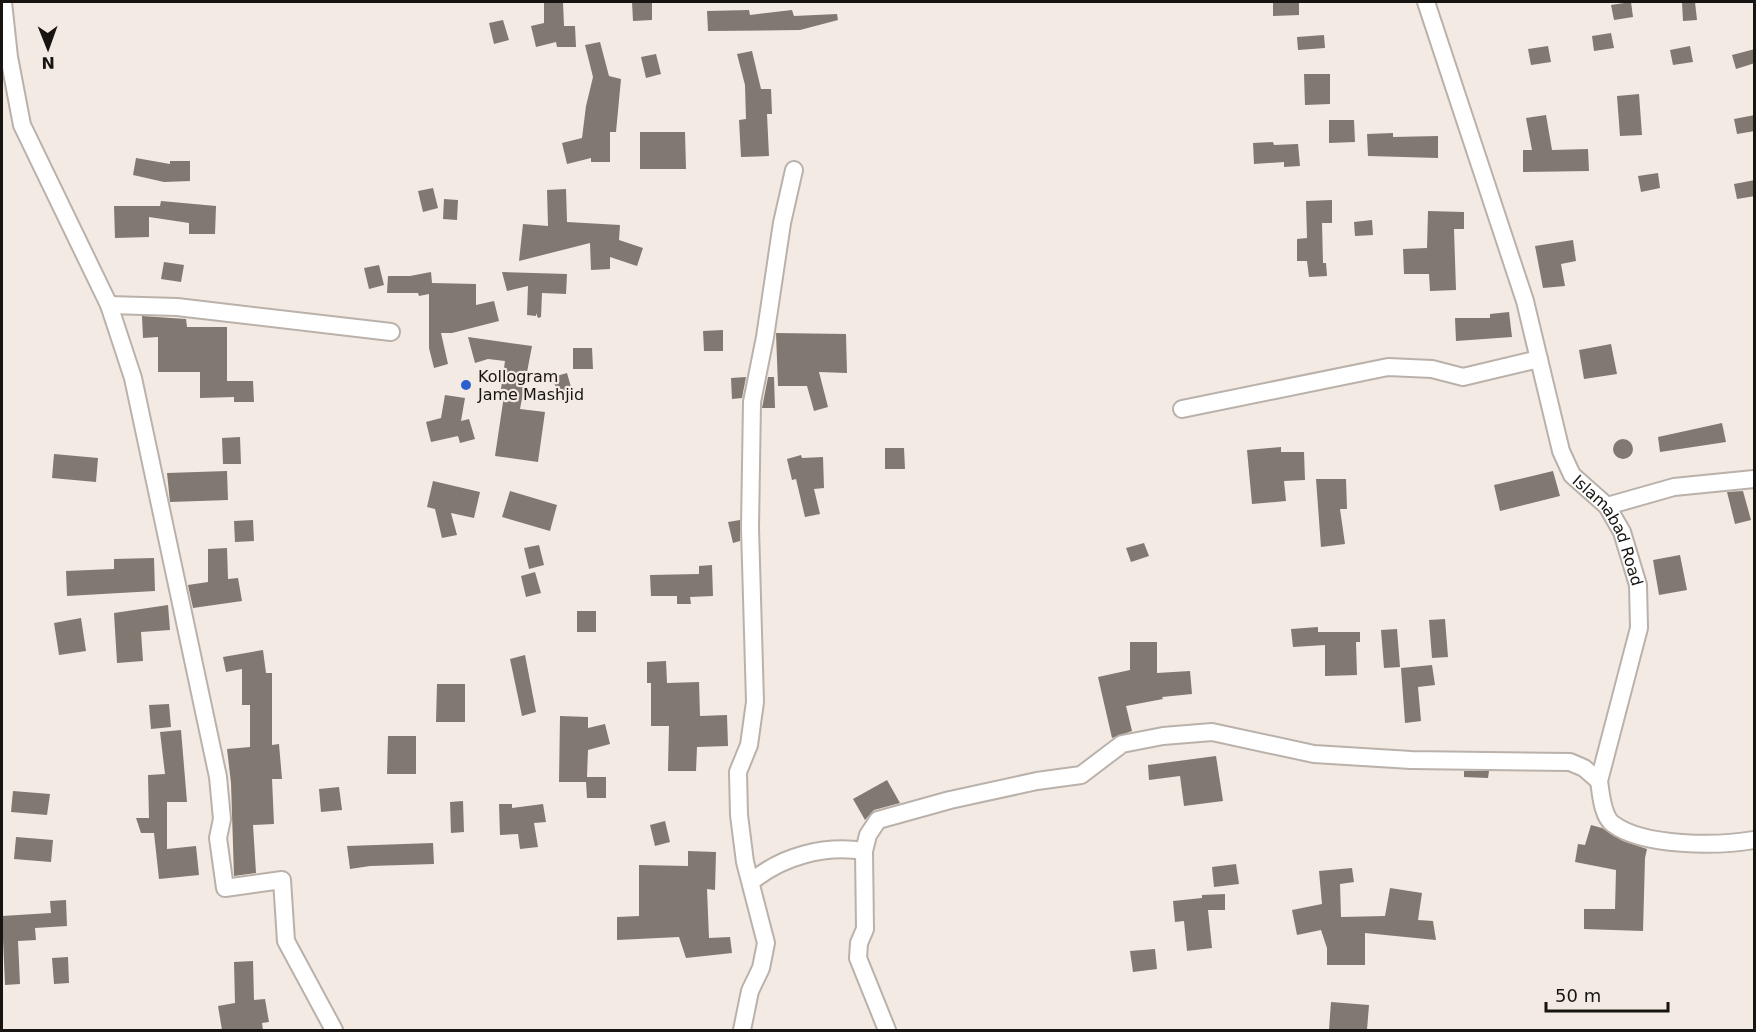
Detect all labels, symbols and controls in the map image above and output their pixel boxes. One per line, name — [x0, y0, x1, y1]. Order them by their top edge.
north arrow — [18, 18, 78, 78]
text: N — [41, 53, 55, 72]
place label: Kollogram Jame Mashjid — [477, 367, 584, 404]
marker: Kollogram Jame Mashjid — [459, 378, 473, 392]
street label: Islamabad Road — [1569, 471, 1647, 588]
scale bar — [1546, 975, 1668, 1013]
text: 50 m — [1555, 985, 1601, 1006]

